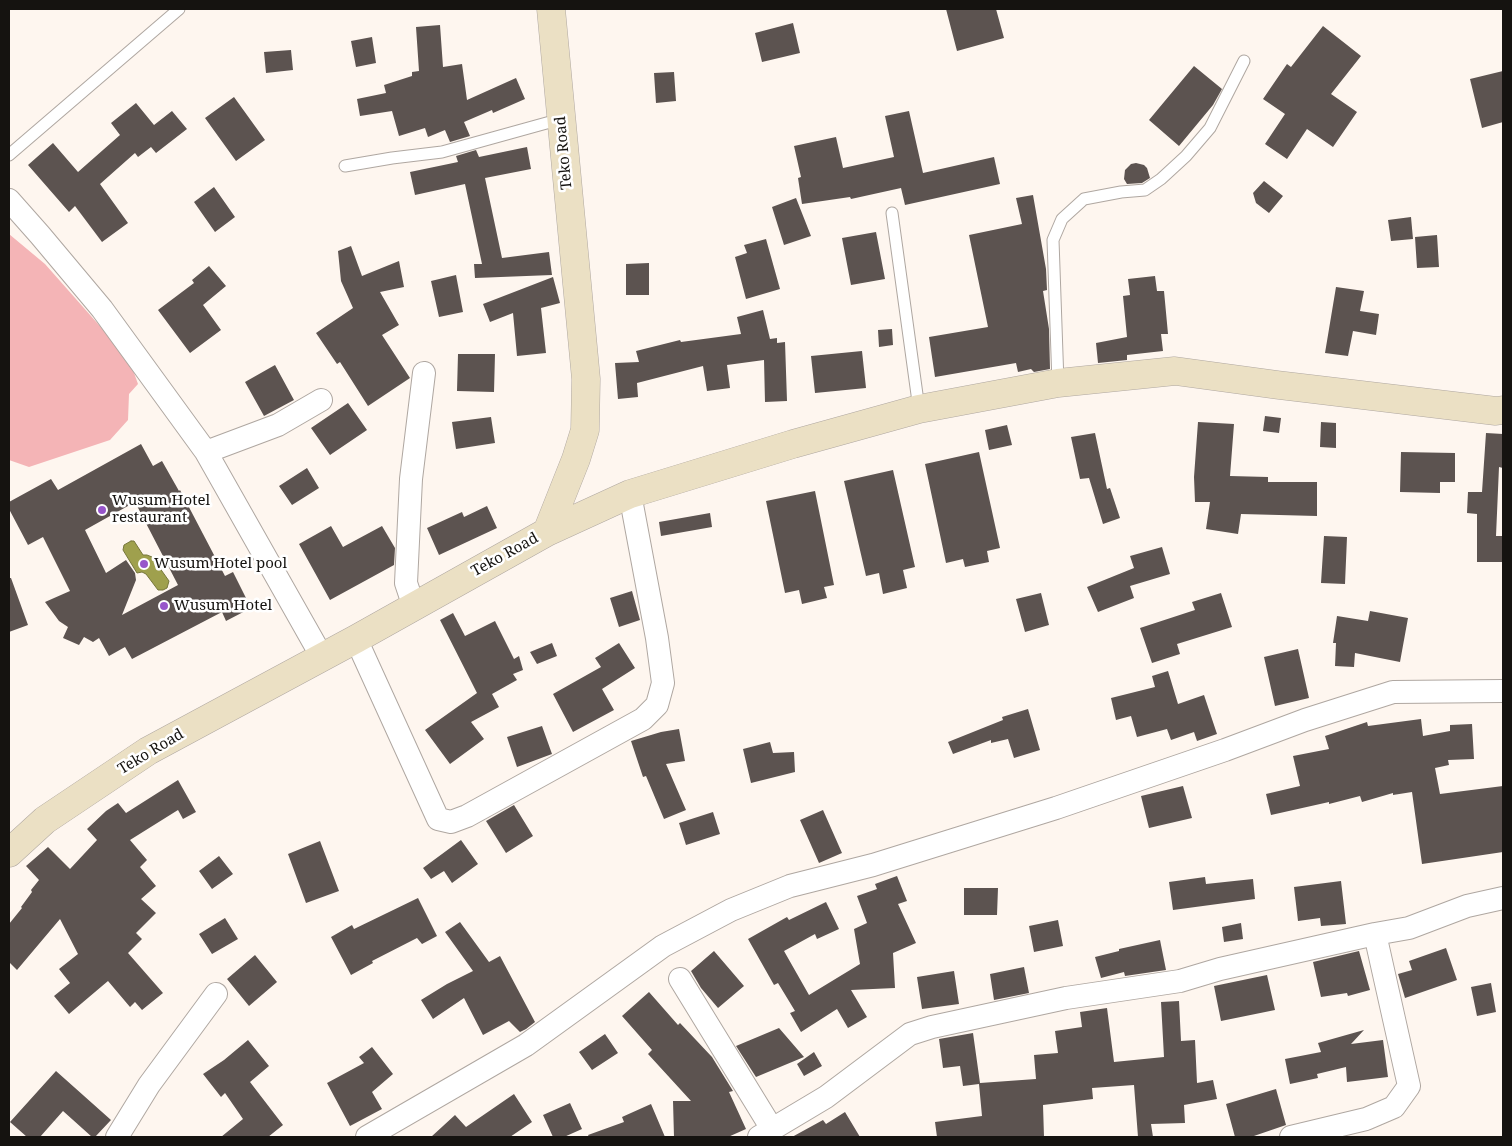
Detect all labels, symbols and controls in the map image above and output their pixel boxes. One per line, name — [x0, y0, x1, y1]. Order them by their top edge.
street label: Teko Road — [552, 116, 576, 190]
place label: Wusum Hotel restaurant — [112, 492, 210, 527]
marker: Wusum Hotel restaurant — [96, 504, 108, 516]
street label: Teko Road — [468, 529, 542, 581]
place label: Wusum Hotel pool — [154, 555, 287, 573]
marker: Wusum Hotel pool — [138, 558, 150, 570]
place label: Wusum Hotel — [174, 597, 272, 615]
marker: Wusum Hotel — [158, 600, 170, 612]
street label: Teko Road — [115, 725, 187, 779]

